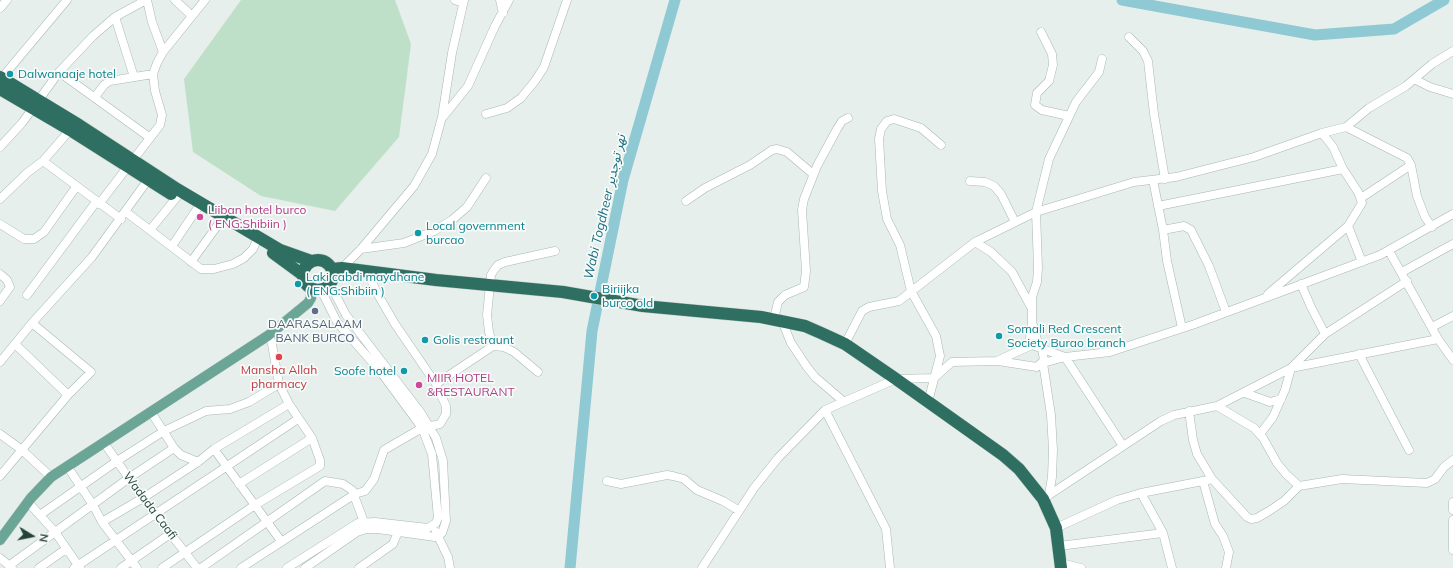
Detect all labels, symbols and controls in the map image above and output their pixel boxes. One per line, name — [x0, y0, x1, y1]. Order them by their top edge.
place label: Dalwanaaje hotel — [18, 67, 116, 81]
marker: Dalwanaaje hotel — [5, 69, 15, 79]
water label: Wabi Togdheer نهر توجدير — [581, 133, 629, 281]
place label: Liiban hotel burco ( ENG:Shibiin ) — [208, 203, 306, 231]
marker: Liiban hotel burco ( ENG:Shibiin ) — [195, 212, 205, 222]
place label: Local government burcao — [426, 219, 525, 247]
marker: Local government burcao — [413, 228, 423, 238]
place label: Laki cabdi maydhane ( ENG:Shibiin ) — [306, 270, 424, 298]
marker: Laki cabdi maydhane ( ENG:Shibiin ) — [293, 279, 303, 289]
place label: Biriijka burco old — [602, 282, 653, 310]
marker: Biriijka burco old — [589, 291, 599, 301]
marker: DAARASALAAM BANK BURCO — [310, 306, 320, 316]
place label: DAARASALAAM BANK BURCO — [268, 317, 362, 345]
place label: Somali Red Crescent Society Burao branch — [1007, 322, 1126, 350]
marker: Somali Red Crescent Society Burao branch — [994, 331, 1004, 341]
place label: Golis restraunt — [433, 333, 514, 347]
marker: Golis restraunt — [420, 335, 430, 345]
marker: Mansha Allah pharmacy — [274, 352, 284, 362]
place label: Mansha Allah pharmacy — [241, 363, 317, 391]
place label: Soofe hotel — [334, 364, 396, 378]
marker: Soofe hotel — [399, 366, 409, 376]
place label: MIIR HOTEL &RESTAURANT — [427, 371, 515, 399]
marker: MIIR HOTEL &RESTAURANT — [414, 380, 424, 390]
street label: Wadada Caafi — [120, 469, 180, 543]
north arrow — [12, 516, 52, 556]
text: N — [36, 533, 51, 543]

